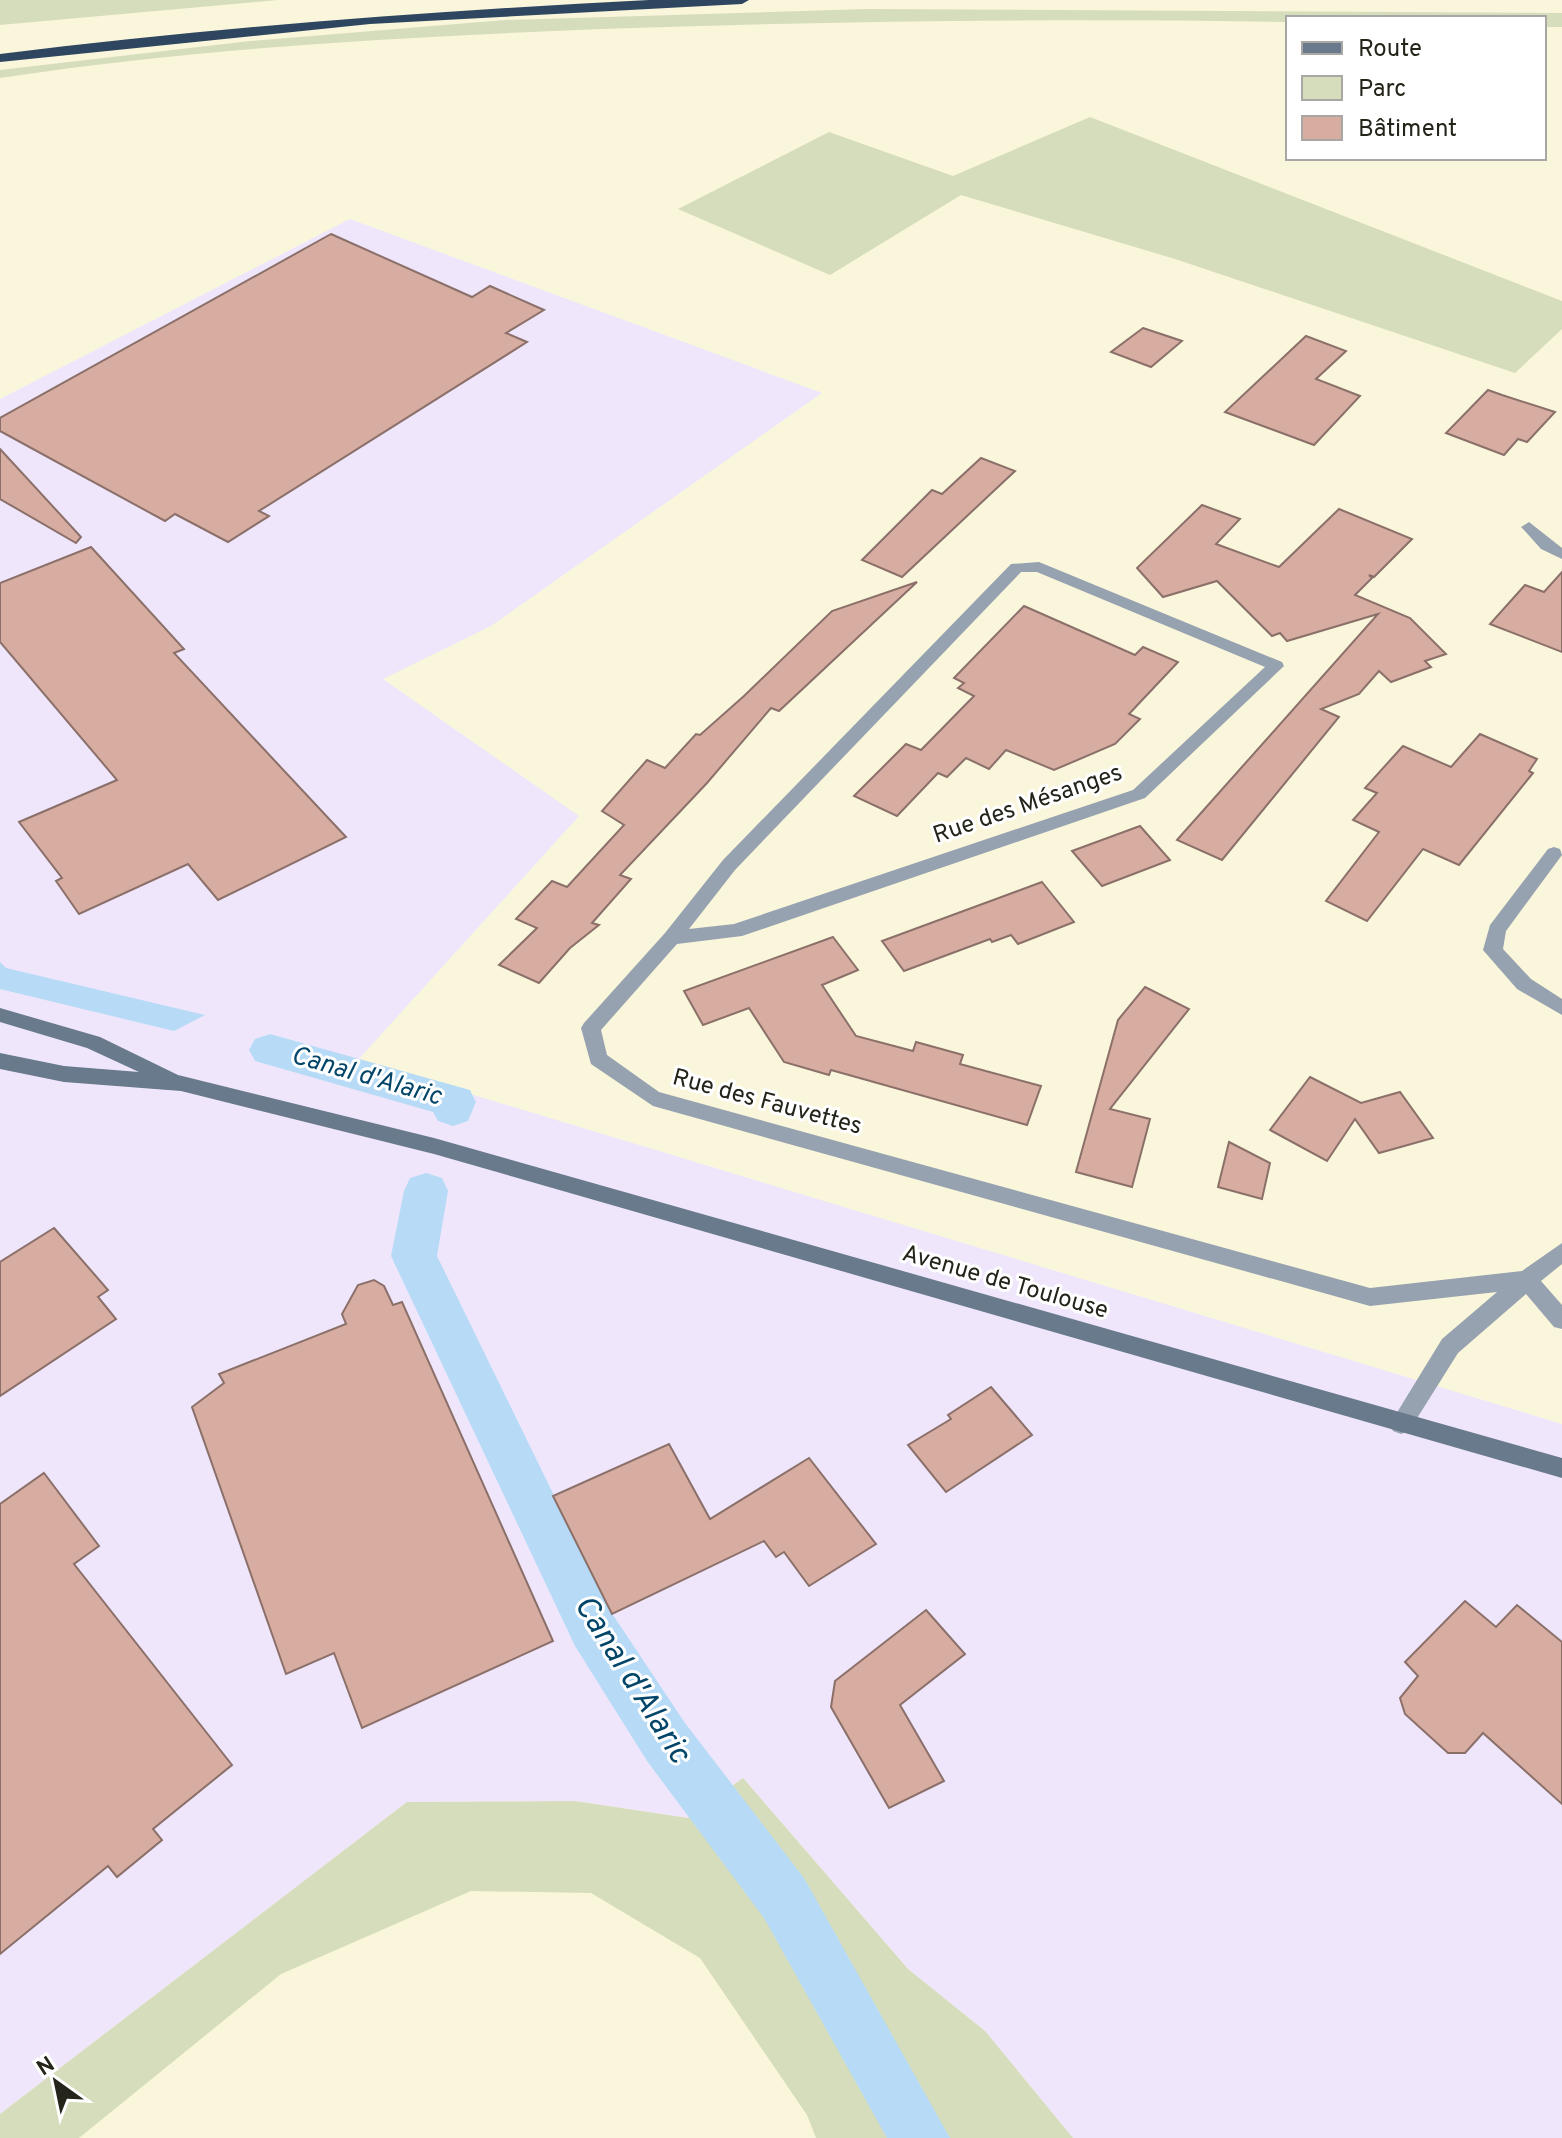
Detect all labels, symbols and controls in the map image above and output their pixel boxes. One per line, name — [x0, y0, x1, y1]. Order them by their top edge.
legend — [1286, 16, 1546, 160]
text: Route — [1358, 35, 1422, 65]
text: Parc — [1358, 75, 1406, 105]
text: Bâtiment — [1358, 115, 1457, 145]
street label: Rue des Mésanges — [930, 759, 1126, 851]
water label: Canal d'Alaric — [287, 1040, 446, 1114]
street label: Rue des Fauvettes — [669, 1063, 865, 1143]
street label: Avenue de Toulouse — [899, 1239, 1111, 1327]
water label: Canal d'Alaric — [564, 1589, 699, 1772]
north arrow — [16, 2042, 96, 2122]
text: N — [32, 2052, 60, 2083]

